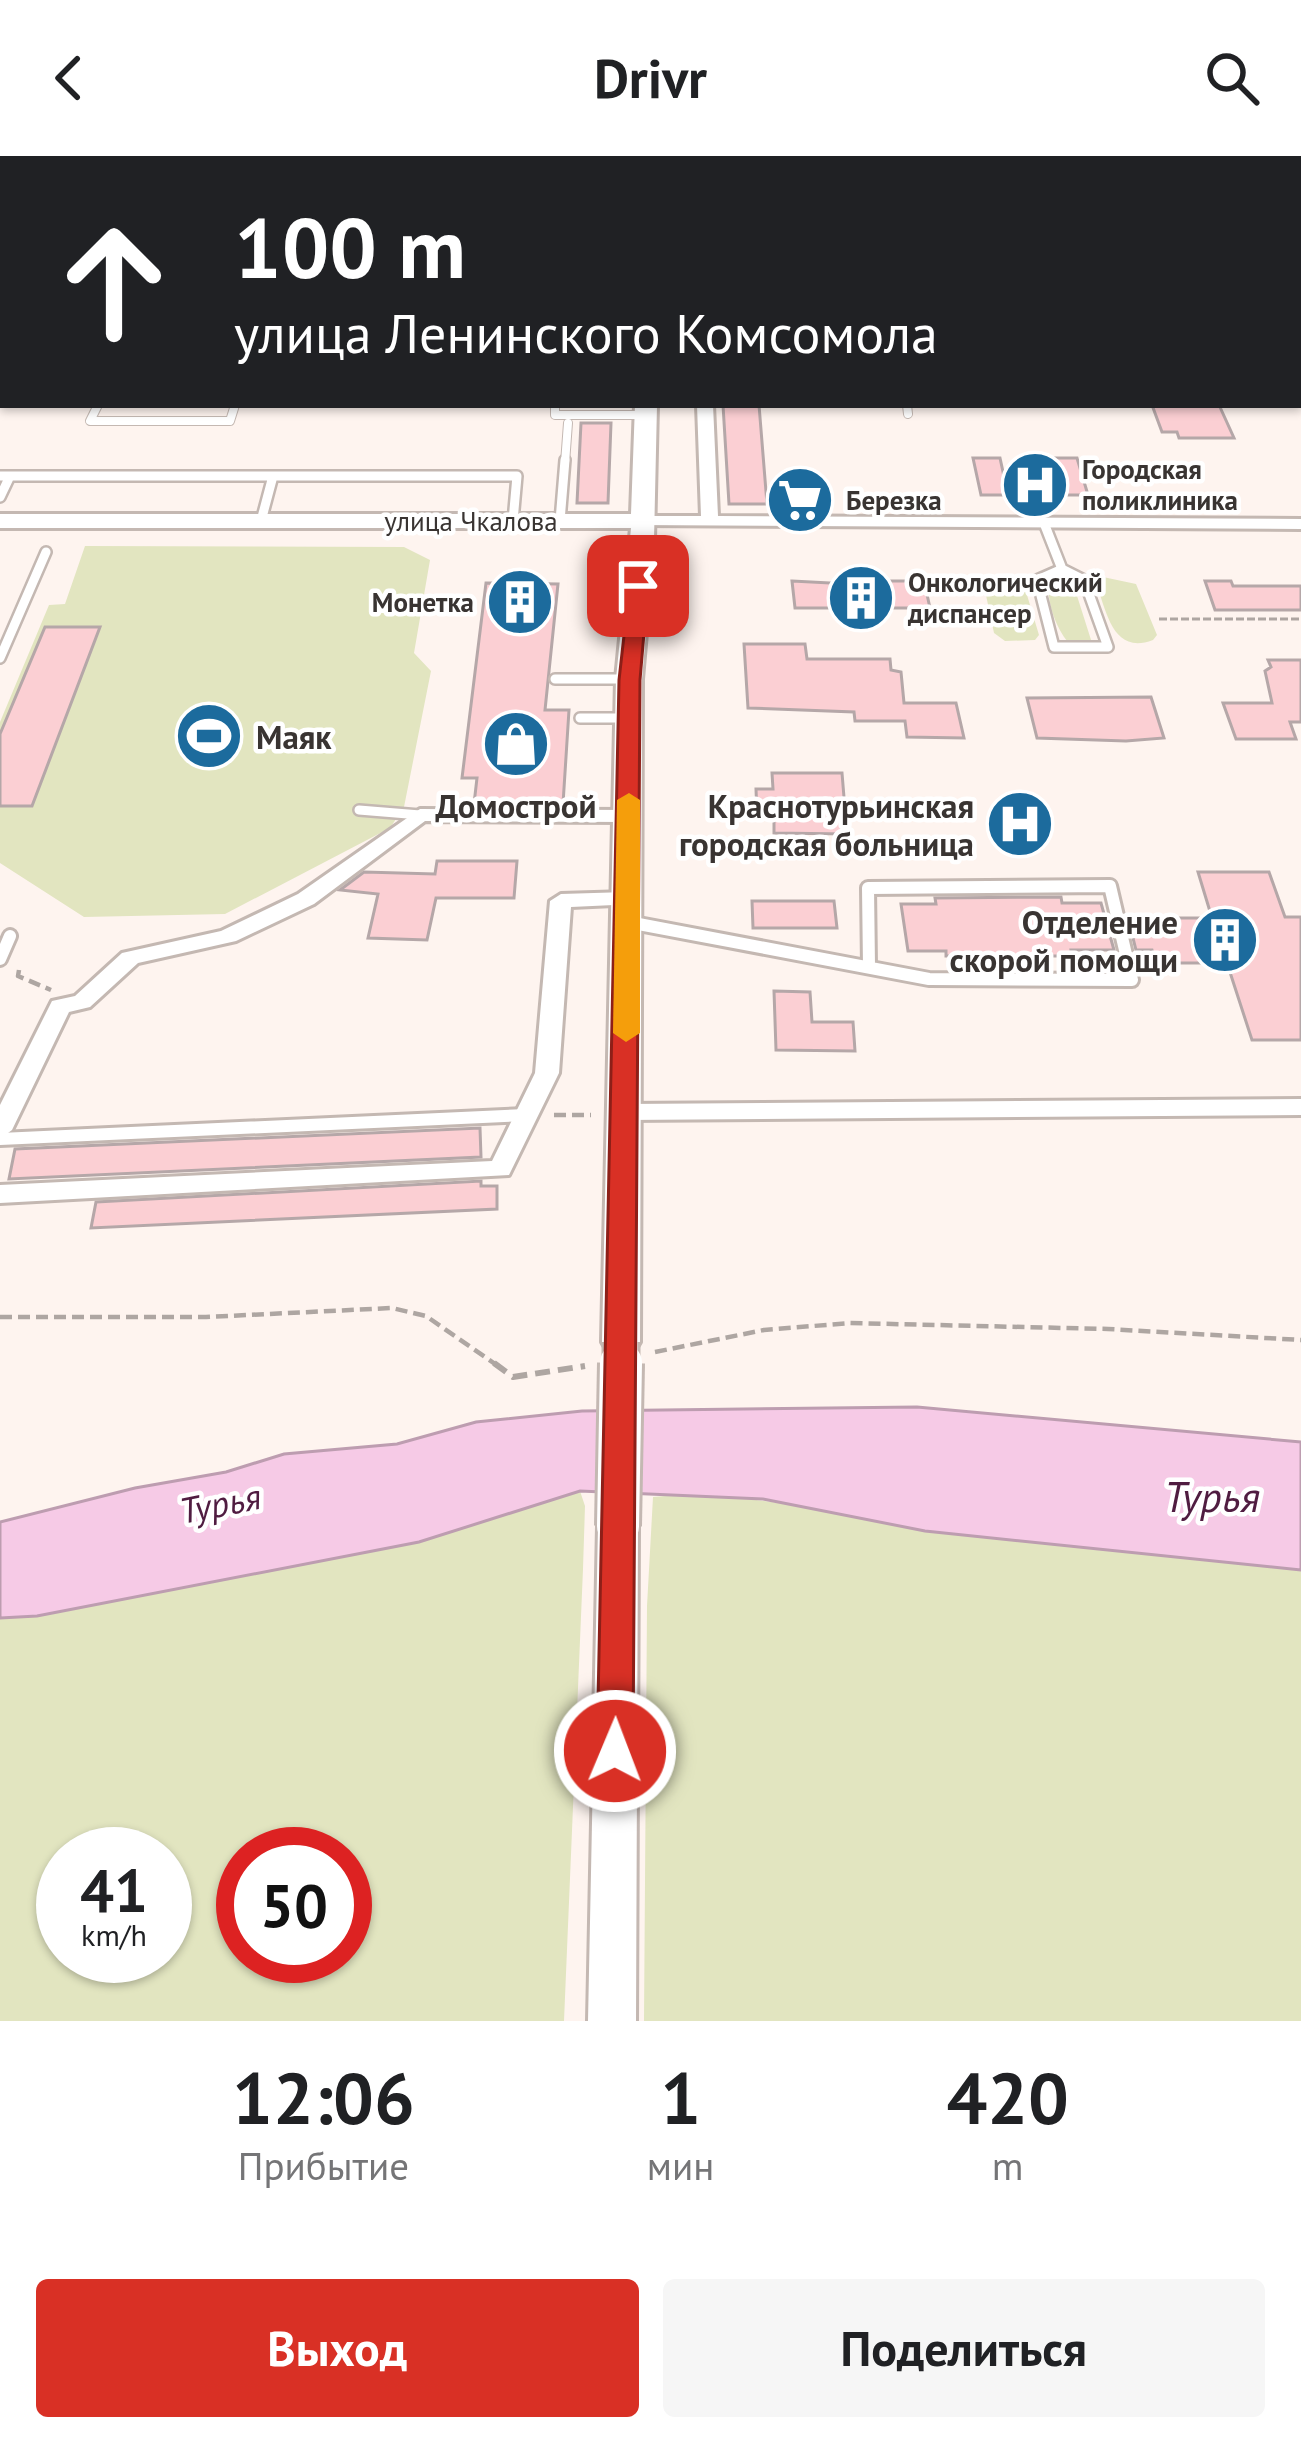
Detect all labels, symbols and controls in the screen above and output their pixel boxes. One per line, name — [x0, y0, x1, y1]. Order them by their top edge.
text: Drivr — [594, 43, 707, 113]
icon: back — [36, 45, 102, 111]
icon: search — [1199, 45, 1265, 111]
text: 100 m — [234, 192, 466, 301]
icon: ahead — [36, 204, 192, 360]
text: улица Ленинского Комсомола — [234, 298, 938, 368]
hospital icon: Городская поликлиника — [1000, 450, 1070, 520]
place label: Городская поликлиника — [1082, 452, 1238, 517]
supermarket icon: Березка — [765, 465, 835, 535]
place label: Березка — [846, 483, 942, 517]
street label: улица Чкалова — [384, 504, 558, 538]
pin — [587, 535, 689, 637]
icon: arrive — [605, 553, 671, 619]
building icon: Онкологический диспансер — [826, 563, 896, 633]
place label: Онкологический диспансер — [907, 565, 1103, 630]
building icon: Монетка — [485, 567, 555, 637]
place label: Монетка — [372, 585, 474, 619]
sports icon: Маяк — [174, 701, 244, 771]
shop icon: Домострой — [481, 709, 551, 779]
place label: Маяк — [256, 715, 332, 758]
place label: Домострой — [435, 784, 597, 827]
place label: Краснотурьинская городская больница — [679, 784, 974, 865]
hospital icon: Краснотурьинская городская больница — [985, 789, 1055, 859]
place label: Отделение скорой помощи — [950, 900, 1178, 981]
building icon: Отделение скорой помощи — [1190, 905, 1260, 975]
water label: Турья — [1164, 1469, 1260, 1524]
water label: Турья — [175, 1472, 265, 1534]
position arrow — [552, 1688, 678, 1814]
speed limit sign: 50 — [216, 1827, 372, 1983]
text: 41 — [80, 1851, 148, 1929]
text: km/h — [81, 1915, 147, 1954]
text: 12:06 — [232, 2051, 415, 2144]
text: 1 — [660, 2051, 701, 2144]
text: 420 — [946, 2051, 1069, 2144]
text: Прибытие — [238, 2140, 409, 2191]
text: мин — [647, 2140, 714, 2191]
text: m — [992, 2140, 1024, 2191]
button: Выход — [36, 2279, 639, 2417]
button: Поделиться — [663, 2279, 1265, 2417]

